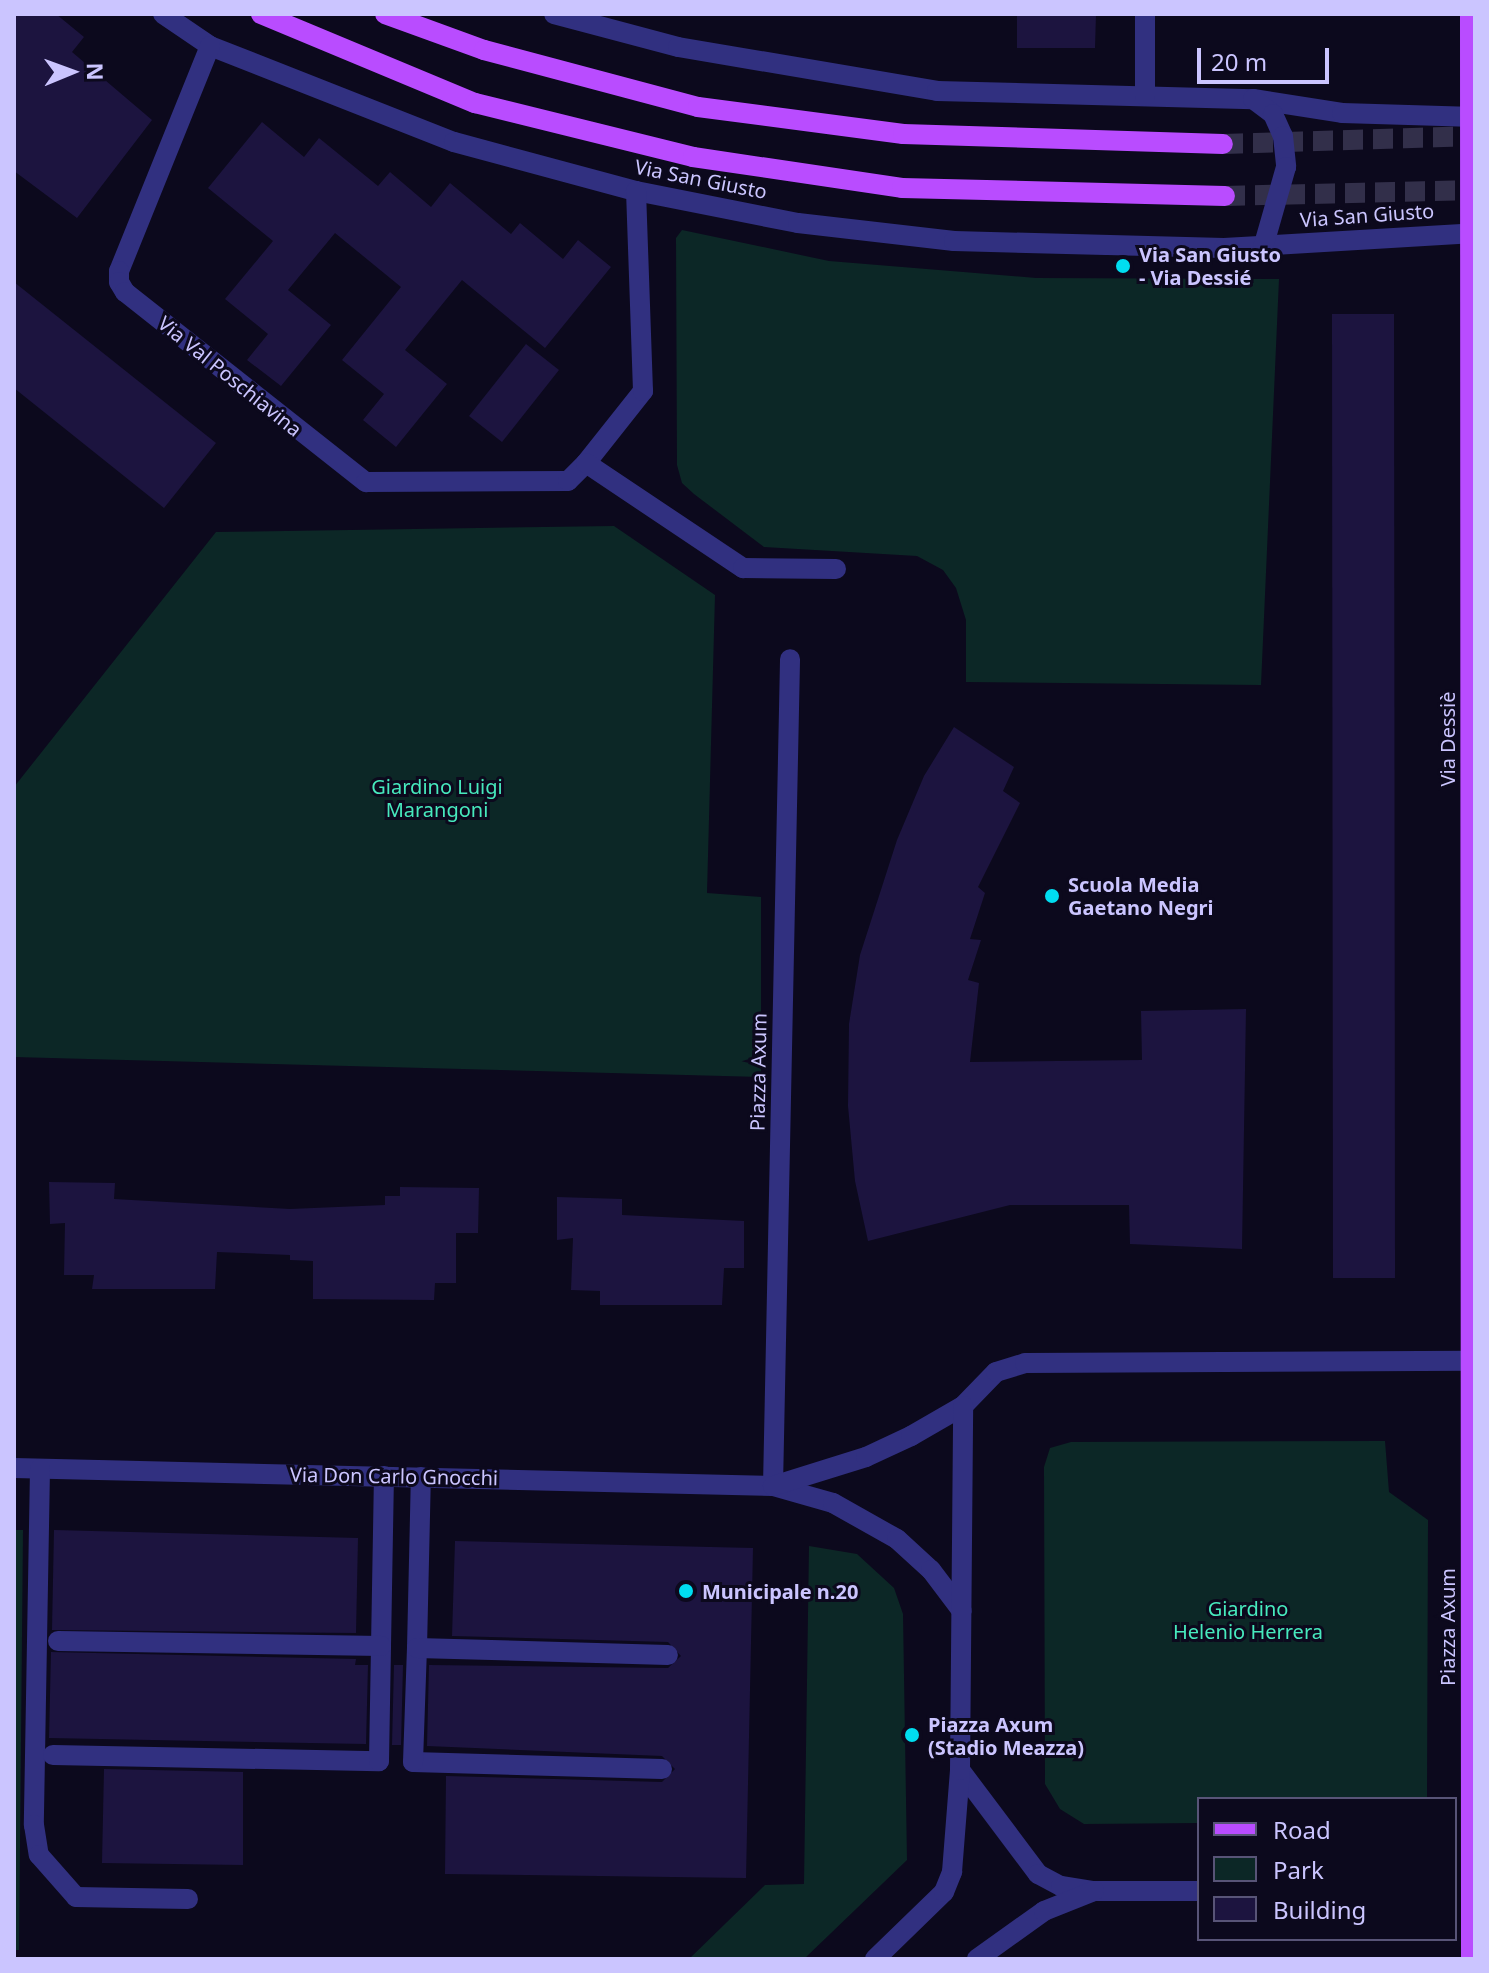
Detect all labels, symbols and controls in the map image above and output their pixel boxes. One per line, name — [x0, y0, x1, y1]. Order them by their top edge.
north arrow — [32, 32, 112, 112]
scale bar — [1201, 32, 1333, 82]
text: 20 m — [1211, 45, 1267, 78]
text: N — [81, 62, 111, 81]
street label: Via San Giusto — [633, 154, 769, 204]
street label: Via San Giusto — [1299, 198, 1435, 232]
place label: Via San Giusto - Via Dessié — [1139, 242, 1281, 289]
marker: Via San Giusto - Via Dessié — [1114, 257, 1132, 275]
street label: Via Val Poschiavina — [153, 311, 307, 441]
street label: Via Dessiè — [1435, 691, 1459, 787]
park label: Giardino Luigi Marangoni — [371, 775, 503, 822]
place label: Scuola Media Gaetano Negri — [1068, 872, 1214, 919]
marker: Scuola Media Gaetano Negri — [1043, 887, 1061, 905]
street label: Piazza Axum — [745, 1013, 771, 1131]
street label: Via Don Carlo Gnocchi — [290, 1462, 498, 1490]
street label: Piazza Axum — [1435, 1568, 1459, 1686]
place label: Municipale n.20 — [702, 1579, 858, 1603]
marker: Municipale n.20 — [677, 1582, 695, 1600]
park label: Giardino Helenio Herrera — [1173, 1597, 1323, 1644]
place label: Piazza Axum (Stadio Meazza) — [928, 1712, 1084, 1759]
marker: Piazza Axum (Stadio Meazza) — [903, 1726, 921, 1744]
legend — [1197, 1797, 1457, 1941]
text: Road — [1273, 1813, 1331, 1846]
text: Park — [1273, 1853, 1324, 1886]
text: Building — [1273, 1893, 1366, 1926]

